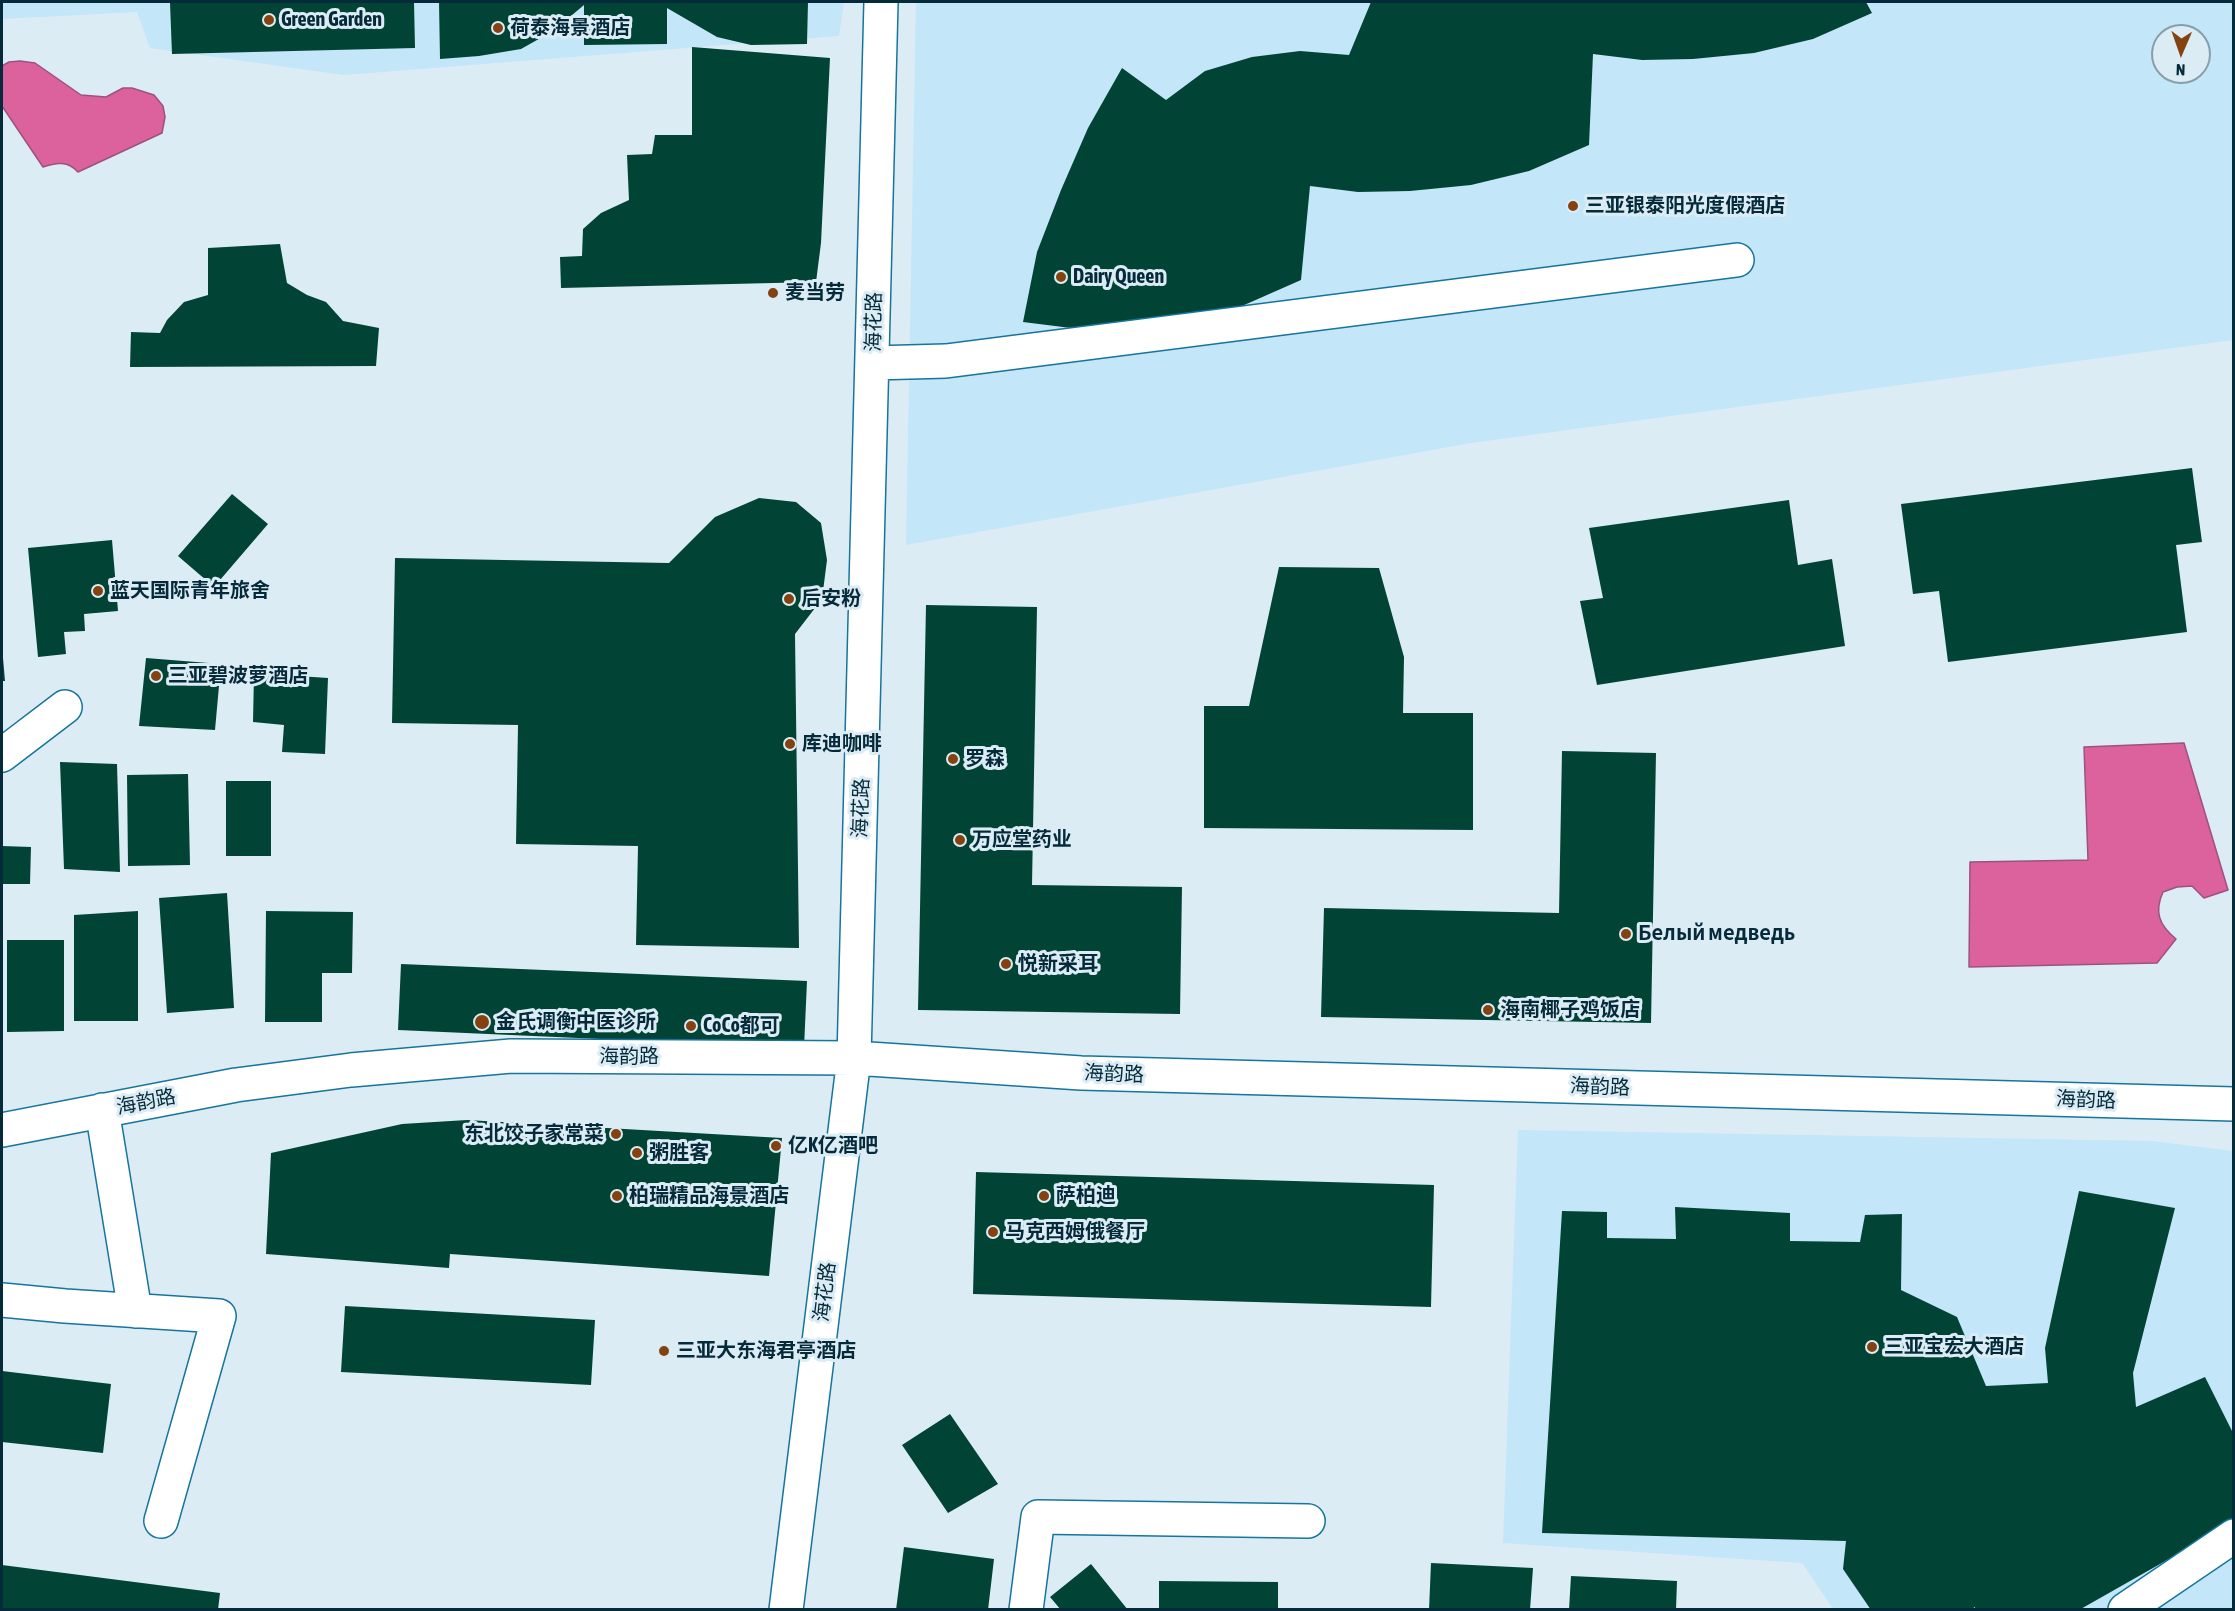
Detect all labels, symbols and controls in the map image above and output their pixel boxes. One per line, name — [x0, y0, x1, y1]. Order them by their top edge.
place label: Green Garden — [281, 8, 382, 32]
marker: Green Garden — [262, 13, 276, 27]
place label: 荷泰海景酒店 — [510, 16, 630, 40]
marker: 荷泰海景酒店 — [491, 21, 505, 35]
north arrow — [2151, 24, 2211, 84]
text: N — [2175, 61, 2185, 79]
place label: 三亚银泰阳光度假酒店 — [1585, 194, 1785, 218]
marker: 三亚银泰阳光度假酒店 — [1566, 199, 1580, 213]
place label: Dairy Queen — [1073, 265, 1164, 289]
marker: Dairy Queen — [1054, 270, 1068, 284]
place label: 麦当劳 — [785, 281, 845, 305]
marker: 麦当劳 — [766, 286, 780, 300]
street label: 海花路 — [861, 292, 887, 352]
place label: 蓝天国际青年旅舍 — [110, 579, 270, 603]
marker: 蓝天国际青年旅舍 — [91, 584, 105, 598]
place label: 后安粉 — [801, 587, 861, 611]
marker: 后安粉 — [782, 592, 796, 606]
place label: 三亚碧波萝酒店 — [168, 664, 308, 688]
marker: 三亚碧波萝酒店 — [149, 669, 163, 683]
place label: 库迪咖啡 — [802, 732, 882, 756]
marker: 库迪咖啡 — [783, 737, 797, 751]
place label: 罗森 — [965, 747, 1005, 771]
marker: 罗森 — [946, 752, 960, 766]
street label: 海花路 — [848, 778, 874, 838]
place label: 万应堂药业 — [972, 828, 1072, 852]
marker: 万应堂药业 — [953, 833, 967, 847]
place label: Белый медведь — [1638, 922, 1795, 946]
marker: Белый медведь — [1619, 927, 1633, 941]
place label: 悦新采耳 — [1018, 952, 1098, 976]
marker: 悦新采耳 — [999, 957, 1013, 971]
place label: 海南椰子鸡饭店 — [1500, 998, 1640, 1022]
marker: 海南椰子鸡饭店 — [1481, 1003, 1495, 1017]
place label: 金氏调衡中医诊所 — [496, 1010, 656, 1034]
marker: 金氏调衡中医诊所 — [473, 1013, 491, 1031]
place label: CoCo都可 — [703, 1014, 780, 1038]
marker: CoCo都可 — [684, 1019, 698, 1033]
street label: 海韵路 — [599, 1045, 659, 1069]
street label: 海韵路 — [1084, 1061, 1144, 1087]
street label: 海韵路 — [1570, 1074, 1630, 1100]
street label: 海韵路 — [114, 1084, 178, 1120]
street label: 海韵路 — [2056, 1087, 2116, 1113]
place label: 东北饺子家常菜 — [464, 1122, 604, 1146]
marker: 东北饺子家常菜 — [609, 1127, 623, 1141]
place label: 亿K亿酒吧 — [788, 1134, 878, 1158]
marker: 亿K亿酒吧 — [769, 1139, 783, 1153]
place label: 粥胜客 — [649, 1141, 709, 1165]
marker: 粥胜客 — [630, 1146, 644, 1160]
place label: 柏瑞精品海景酒店 — [629, 1184, 789, 1208]
place label: 萨柏迪 — [1056, 1184, 1116, 1208]
marker: 柏瑞精品海景酒店 — [610, 1189, 624, 1203]
marker: 萨柏迪 — [1037, 1189, 1051, 1203]
place label: 马克西姆俄餐厅 — [1005, 1220, 1145, 1244]
marker: 马克西姆俄餐厅 — [986, 1225, 1000, 1239]
street label: 海花路 — [809, 1261, 841, 1323]
place label: 三亚宝宏大酒店 — [1884, 1335, 2024, 1359]
place label: 三亚大东海君亭酒店 — [676, 1339, 856, 1363]
marker: 三亚宝宏大酒店 — [1865, 1340, 1879, 1354]
marker: 三亚大东海君亭酒店 — [657, 1344, 671, 1358]

